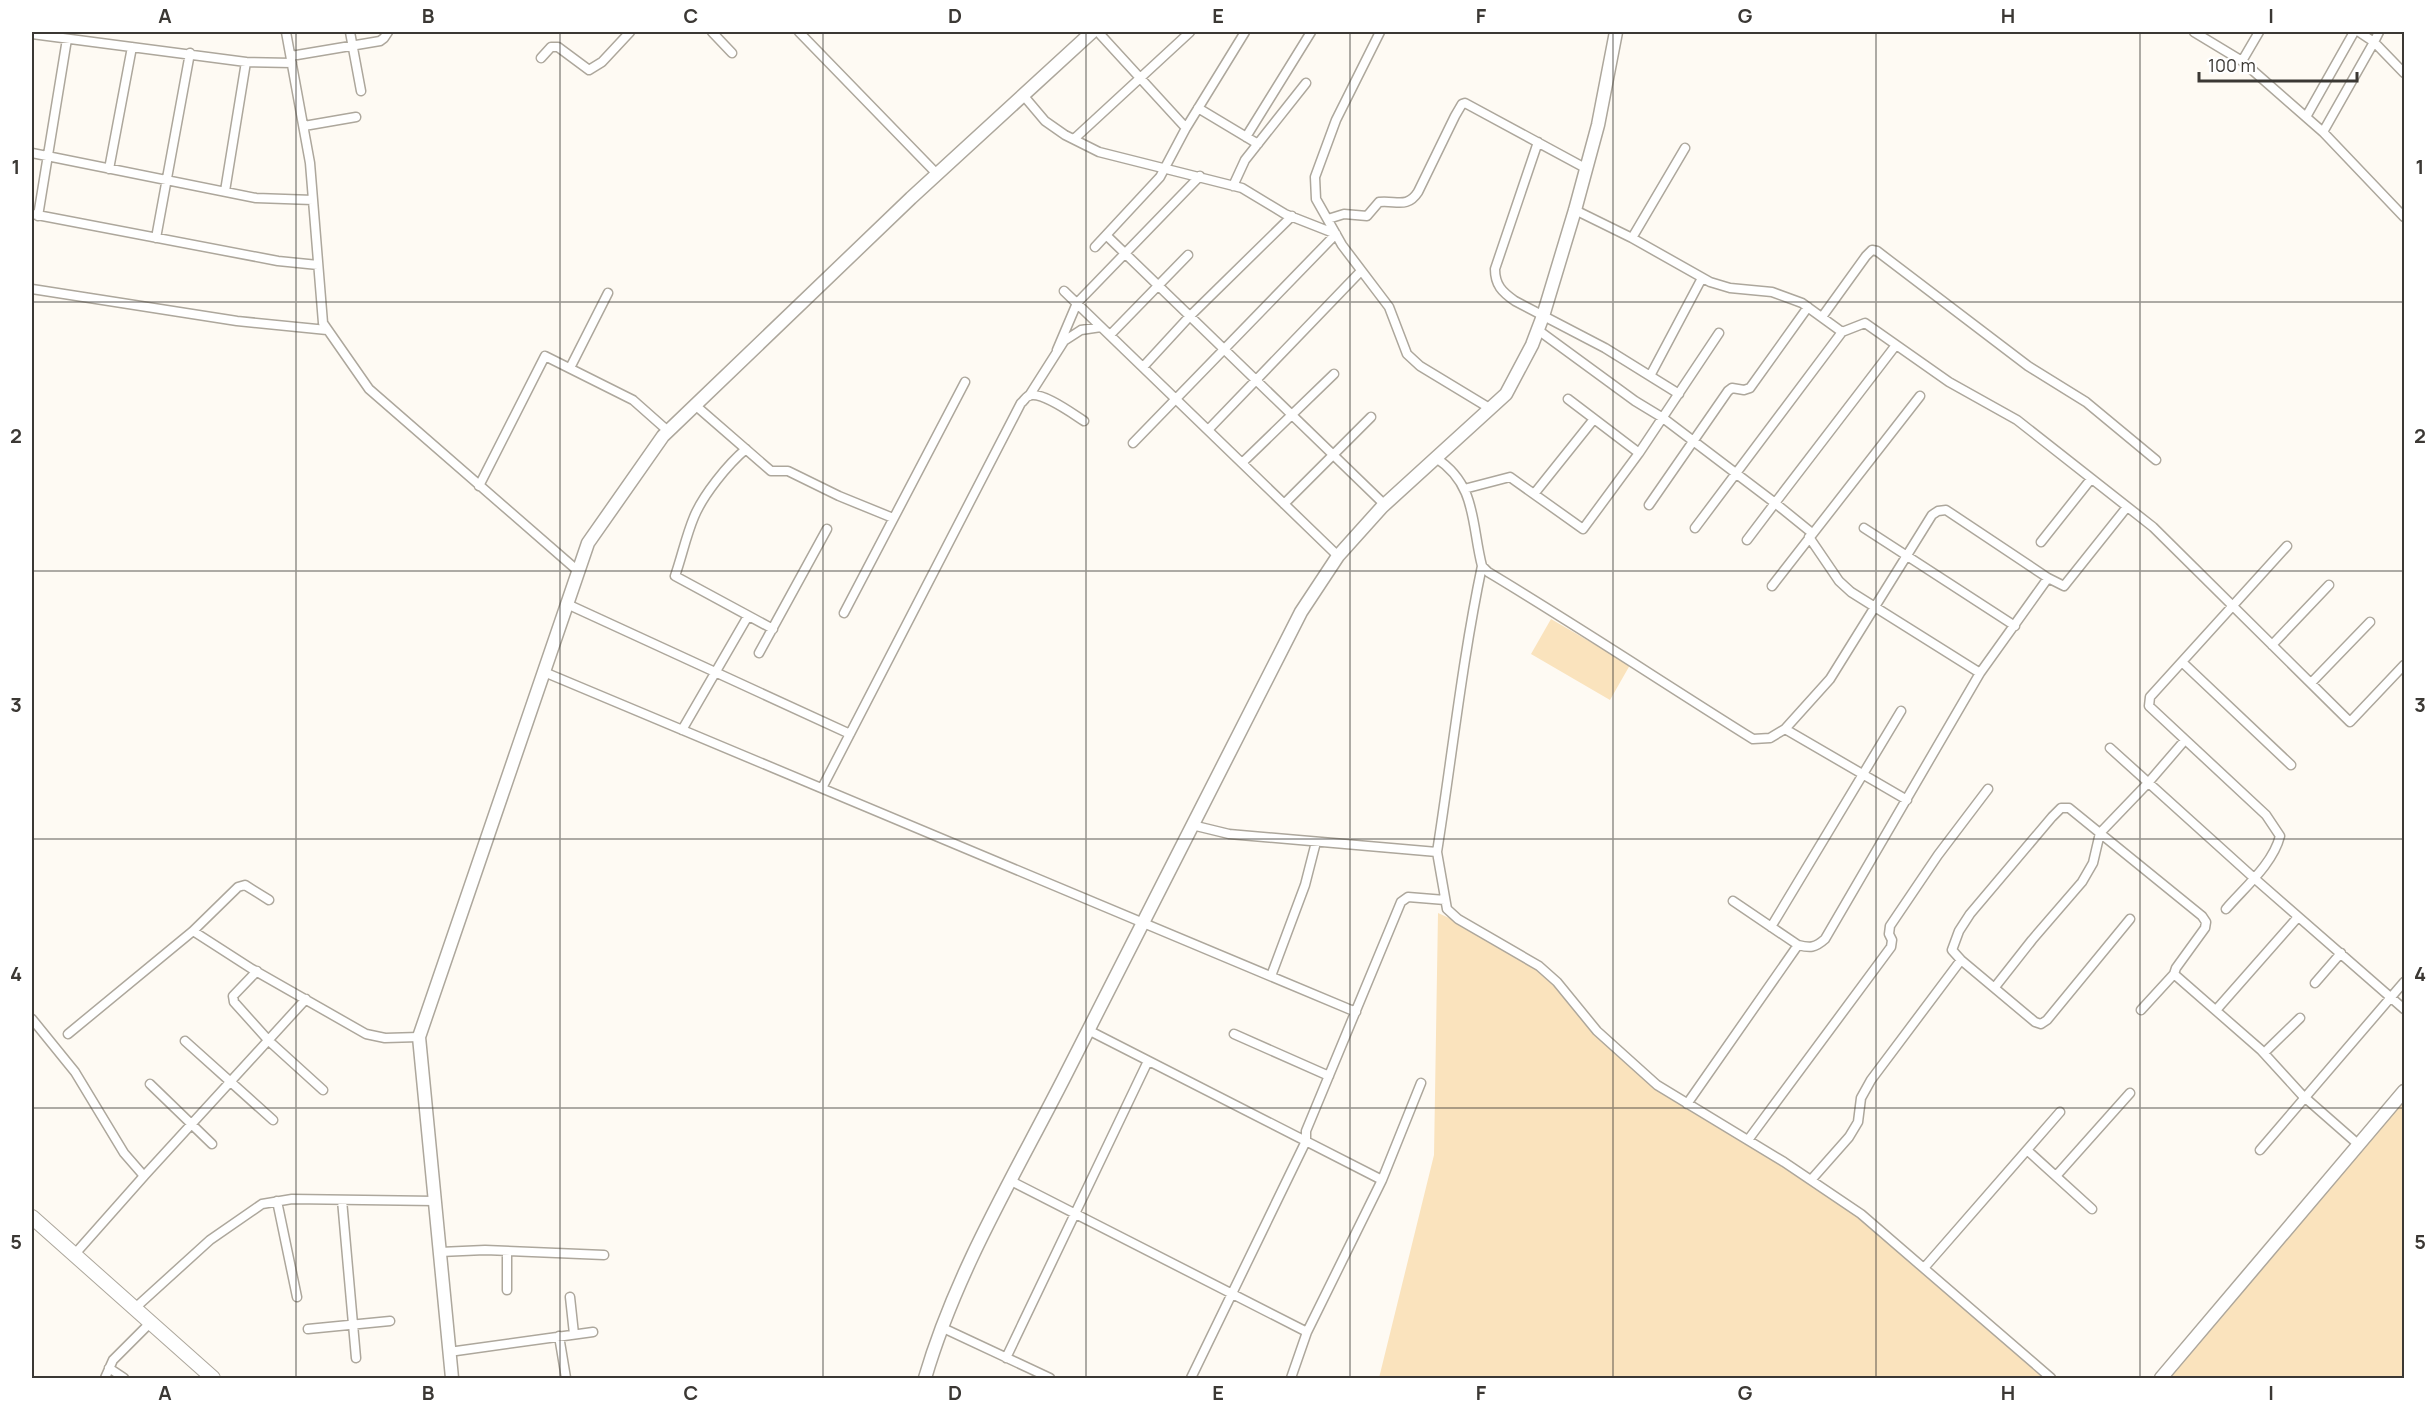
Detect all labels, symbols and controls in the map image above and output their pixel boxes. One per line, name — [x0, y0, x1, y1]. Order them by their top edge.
text: A — [158, 2, 172, 29]
text: B — [422, 2, 435, 29]
text: C — [684, 2, 698, 29]
text: D — [948, 2, 962, 29]
text: E — [1212, 2, 1224, 29]
text: F — [1476, 2, 1487, 29]
text: G — [1738, 2, 1753, 29]
text: H — [2001, 2, 2015, 29]
text: I — [2268, 2, 2274, 29]
scale bar — [2199, 45, 2356, 83]
text: 100 m — [2208, 53, 2256, 77]
text: 1 — [12, 153, 20, 180]
text: 1 — [2416, 153, 2424, 180]
text: 2 — [10, 422, 22, 449]
text: 2 — [2414, 422, 2426, 449]
text: 3 — [10, 691, 22, 718]
text: 3 — [2414, 691, 2426, 718]
text: 4 — [10, 960, 22, 987]
text: 4 — [2414, 960, 2426, 987]
text: 5 — [10, 1228, 22, 1255]
text: 5 — [2414, 1228, 2426, 1255]
text: A — [158, 1379, 172, 1406]
text: B — [422, 1379, 435, 1406]
text: C — [684, 1379, 698, 1406]
text: D — [948, 1379, 962, 1406]
text: E — [1212, 1379, 1224, 1406]
text: F — [1476, 1379, 1487, 1406]
text: G — [1738, 1379, 1753, 1406]
text: H — [2001, 1379, 2015, 1406]
text: I — [2268, 1379, 2274, 1406]

